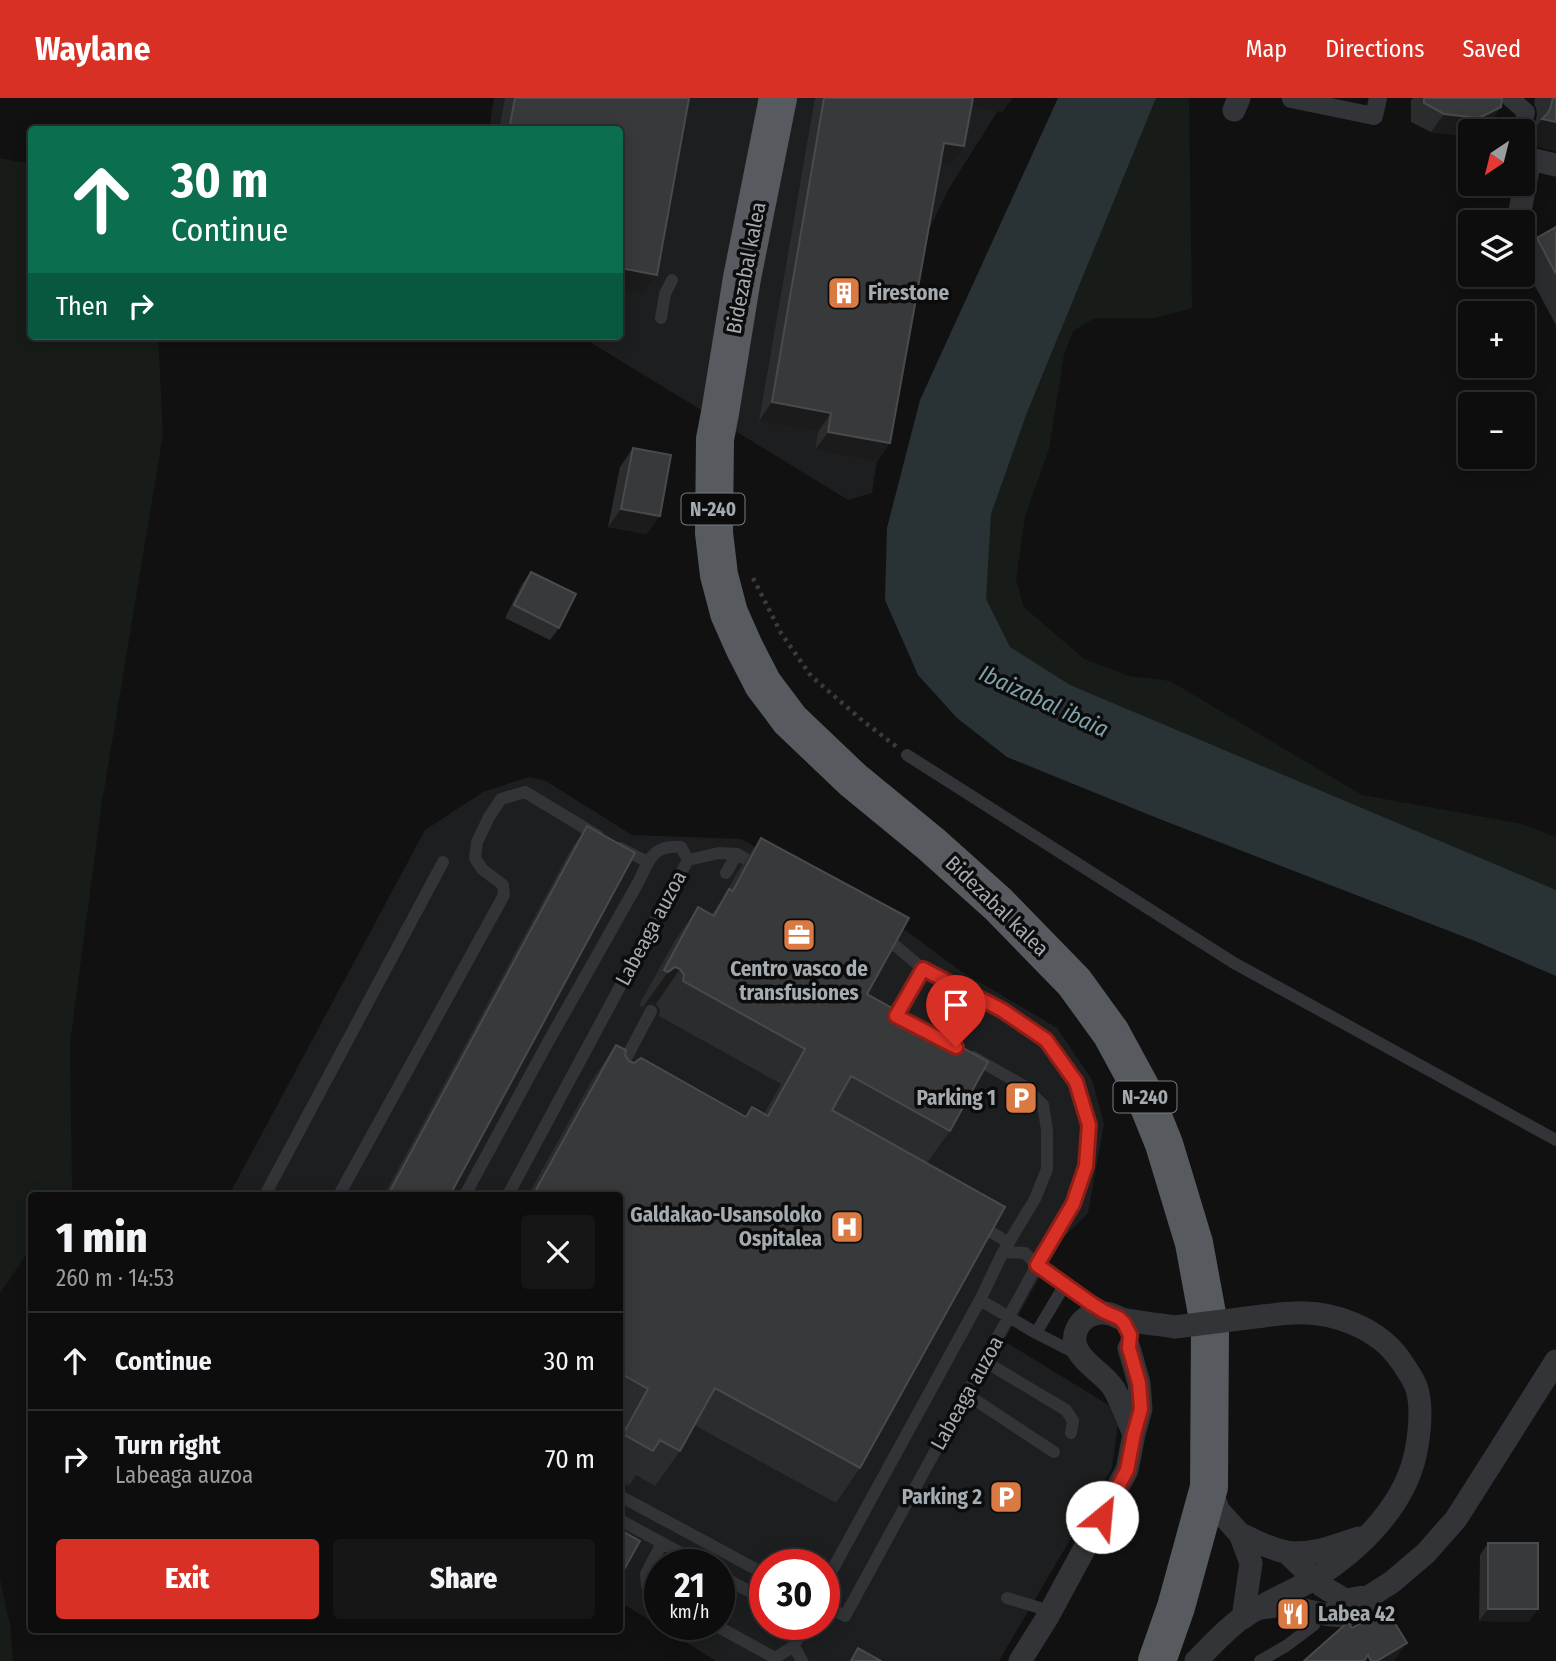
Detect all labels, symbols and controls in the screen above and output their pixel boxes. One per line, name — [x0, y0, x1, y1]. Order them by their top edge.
text: Waylane — [35, 29, 150, 69]
text: Map — [1246, 35, 1287, 63]
text: Directions — [1325, 35, 1424, 63]
text: Saved — [1462, 35, 1521, 63]
north arrow — [1458, 119, 1535, 196]
map controls — [1458, 119, 1535, 469]
text: 30 m — [171, 151, 269, 210]
icon: ahead — [56, 154, 147, 245]
street label: Bidezabal kalea — [720, 200, 772, 336]
button: layers — [1458, 210, 1535, 287]
text: Continue — [171, 211, 288, 249]
building icon: Firestone — [825, 274, 863, 312]
place label: Firestone — [868, 280, 949, 306]
icon: right — [122, 287, 160, 325]
text: Then — [56, 291, 108, 322]
button: + — [1458, 301, 1535, 378]
button: − — [1458, 392, 1535, 469]
road number: N-240 — [682, 494, 744, 524]
water label: Ibaizabal ibaia — [975, 659, 1113, 743]
street label: Bidezabal kalea — [940, 850, 1054, 962]
street label: Labeaga auzoa — [610, 866, 692, 990]
office icon: Centro vasco de transfusiones — [780, 916, 818, 954]
place label: Centro vasco de transfusiones — [730, 956, 868, 1006]
pin — [926, 975, 986, 1047]
icon: arrive — [937, 986, 975, 1024]
parking icon: Parking 1 — [1002, 1079, 1040, 1117]
road number: N-240 — [1114, 1082, 1176, 1113]
place label: Parking 1 — [917, 1085, 996, 1111]
place label: Galdakao-Usansoloko Ospitalea — [630, 1202, 822, 1252]
hospital icon: Galdakao-Usansoloko Ospitalea — [828, 1208, 866, 1246]
text: 1 min — [56, 1213, 147, 1263]
button: close — [521, 1215, 595, 1289]
text: 260 m · 14:53 — [56, 1264, 174, 1292]
street label: Labeaga auzoa — [925, 1332, 1009, 1454]
icon: ahead — [56, 1342, 94, 1380]
text: Continue — [115, 1346, 212, 1377]
text: 30 m — [544, 1346, 595, 1377]
text: Turn right — [115, 1430, 221, 1461]
icon: right — [56, 1440, 94, 1478]
text: 70 m — [545, 1444, 595, 1475]
text: Labeaga auzoa — [115, 1461, 253, 1489]
parking icon: Parking 2 — [987, 1478, 1025, 1516]
position arrow — [1065, 1480, 1139, 1554]
place label: Parking 2 — [902, 1484, 982, 1510]
button: Exit — [56, 1539, 319, 1619]
button: Share — [333, 1539, 595, 1619]
speed limit sign: 30 — [749, 1549, 840, 1640]
text: 21 — [674, 1564, 705, 1606]
restaurant icon: Labea 42 — [1274, 1595, 1312, 1633]
text: km/h — [669, 1601, 710, 1623]
place label: Labea 42 — [1318, 1601, 1395, 1627]

